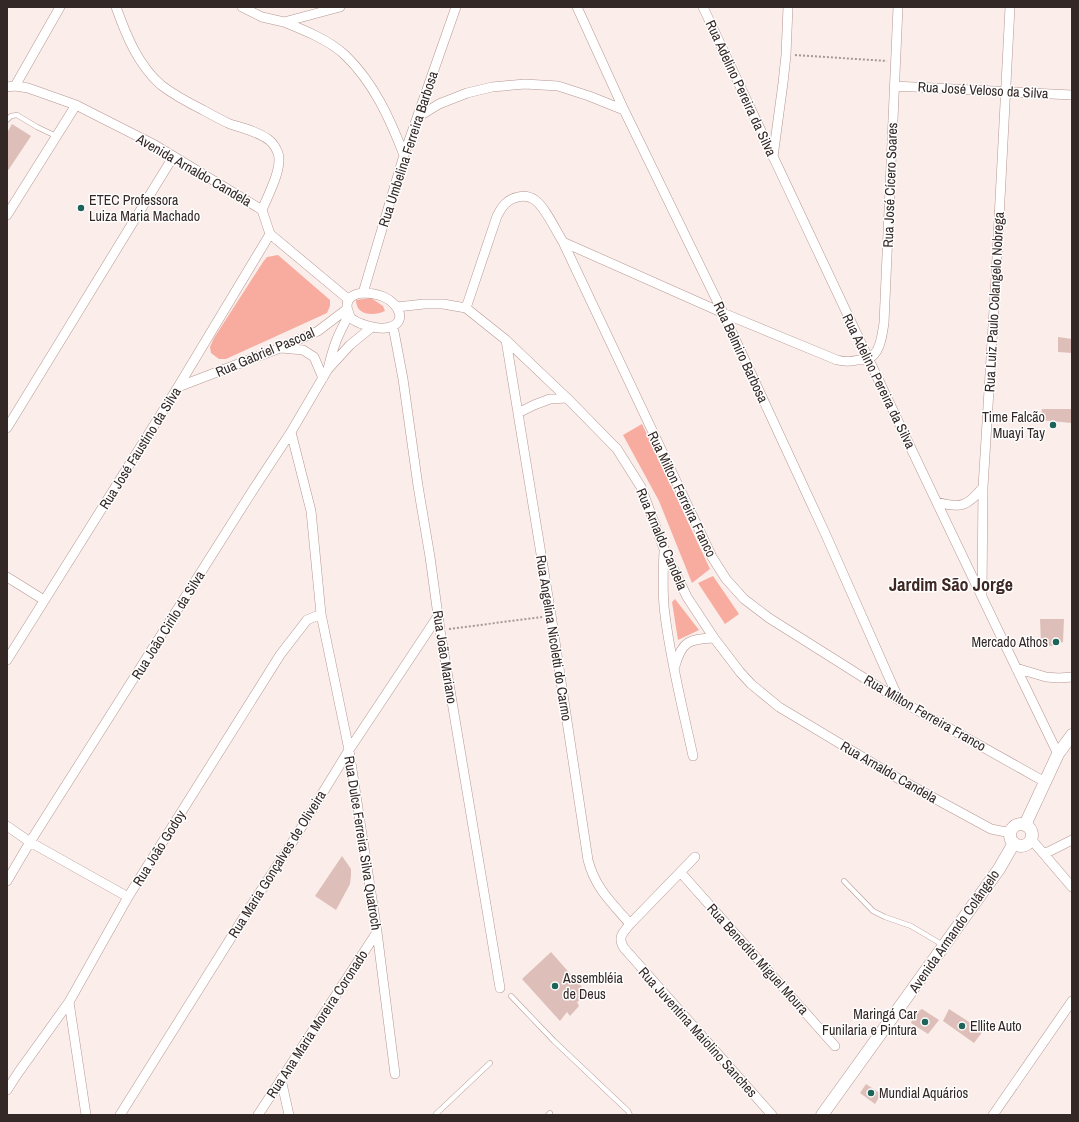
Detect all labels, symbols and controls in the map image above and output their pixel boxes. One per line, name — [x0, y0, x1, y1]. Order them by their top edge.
street label: Rua Adelino Pereira da Silva — [702, 17, 781, 159]
street label: Rua Umbelina Ferreira Barbosa — [374, 68, 442, 229]
street label: Rua José Veloso da Silva — [917, 78, 1049, 102]
street label: Rua José Cícero Soares — [879, 122, 901, 248]
street label: Avenida Arnaldo Candela — [132, 129, 255, 211]
place label: ETEC Professora Luiza Maria Machado — [89, 191, 200, 225]
marker: ETEC Professora Luiza Maria Machado — [76, 203, 86, 213]
street label: Rua Luiz Paulo Colangelo Nobrega — [980, 211, 1008, 393]
street label: Rua Belmiro Barbosa — [710, 298, 773, 406]
street label: Rua Adelino Pereira da Silva — [838, 311, 920, 452]
street label: Rua Gabriel Pascoal — [213, 323, 317, 381]
street label: Rua José Faustino da Silva — [95, 383, 185, 512]
place label: Time Falcão Muayi Tay — [982, 408, 1045, 442]
marker: Time Falcão Muayi Tay — [1048, 420, 1058, 430]
street label: Rua Milton Ferreira Franco — [644, 428, 720, 560]
street label: Rua Arnaldo Candela — [632, 485, 692, 593]
street label: Rua Angelina Nicoletti do Carmo — [532, 554, 576, 722]
street label: Rua João Cirilo da Silva — [127, 567, 209, 683]
district label: Jardim São Jorge — [889, 572, 1013, 597]
street label: Rua João Mariano — [429, 609, 461, 705]
place label: Mercado Athos — [971, 633, 1048, 651]
marker: Mercado Athos — [1051, 637, 1061, 647]
street label: Rua Milton Ferreira Franco — [861, 671, 989, 755]
street label: Rua Arnaldo Candela — [837, 737, 941, 807]
street label: Rua Dulce Ferreira Silva Quatroch — [340, 755, 386, 931]
street label: Rua Maria Gonçalves de Oliveira — [224, 786, 330, 941]
street label: Rua João Godoy — [129, 806, 190, 889]
street label: Avenida Armando Colângelo — [904, 866, 1003, 997]
street label: Rua Benedito Miguel Moura — [703, 900, 813, 1019]
street label: Rua Ana Maria Moreira Coronado — [262, 947, 372, 1101]
street label: Rua Juventina Maiolino Sanches — [635, 963, 761, 1101]
place label: Assembléia de Deus — [562, 969, 624, 1003]
marker: Assembléia de Deus — [550, 981, 560, 991]
place label: Maringá Car Funilaria e Pintura — [822, 1005, 918, 1039]
marker: Maringá Car Funilaria e Pintura — [920, 1017, 930, 1027]
place label: Ellite Auto — [970, 1017, 1022, 1035]
marker: Ellite Auto — [957, 1021, 967, 1031]
place label: Mundial Aquários — [879, 1084, 969, 1102]
marker: Mundial Aquários — [866, 1088, 876, 1098]

